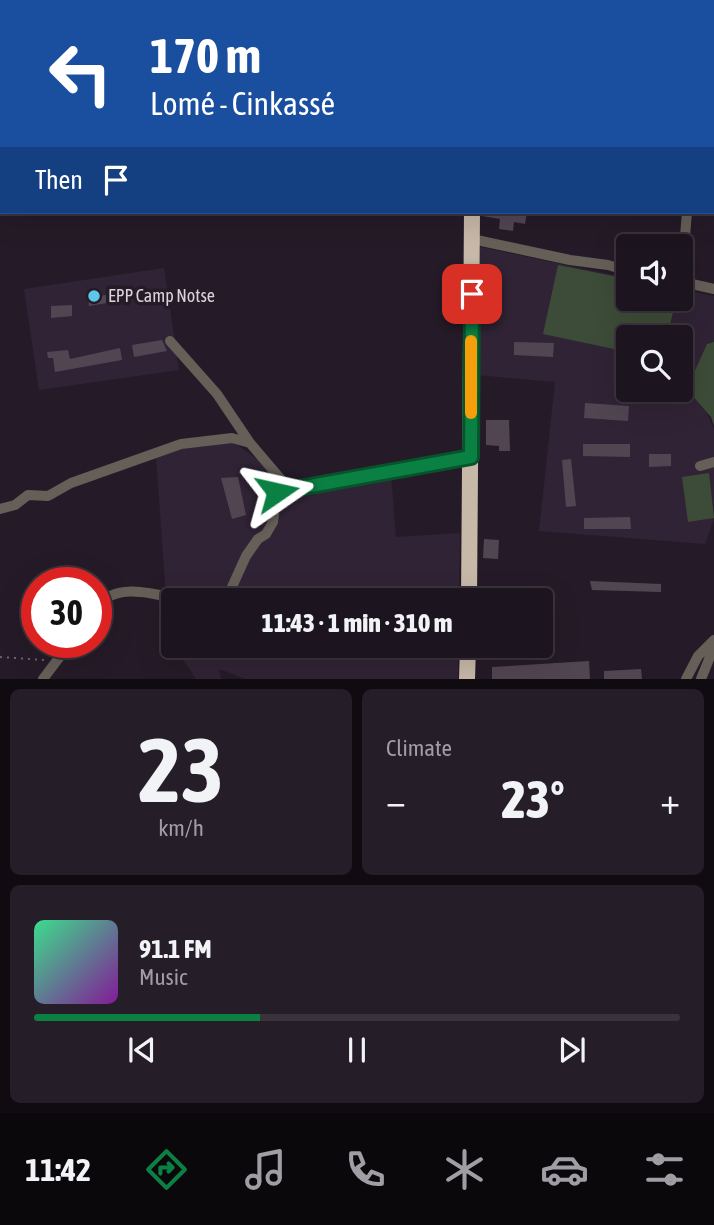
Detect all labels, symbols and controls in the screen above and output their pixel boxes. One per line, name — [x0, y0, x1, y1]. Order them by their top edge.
text: 170 m — [150, 27, 261, 83]
icon: left — [35, 28, 126, 119]
text: Lomé - Cinkassé — [150, 85, 335, 122]
icon: arrive — [97, 161, 135, 199]
text: Then — [35, 165, 83, 195]
map controls — [616, 234, 693, 402]
button: sound — [616, 234, 693, 311]
pin — [442, 264, 502, 324]
icon: arrive — [453, 275, 491, 313]
place label: EPP Camp Notse — [108, 285, 215, 306]
marker: EPP Camp Notse — [86, 288, 102, 304]
button: search — [616, 325, 693, 402]
position arrow — [240, 455, 314, 529]
speed limit sign: 30 — [21, 567, 112, 658]
text: 11:43 · 1 min · 310 m — [262, 608, 452, 638]
text: 23 — [138, 717, 224, 821]
text: Climate — [386, 735, 452, 761]
text: 23° — [501, 769, 565, 829]
text: − — [386, 779, 406, 822]
text: + — [660, 779, 680, 822]
text: km/h — [158, 815, 204, 841]
text: 91.1 FM — [139, 934, 212, 964]
text: Music — [139, 964, 187, 990]
icon: previous — [123, 1031, 161, 1069]
icon: pause — [338, 1031, 376, 1069]
icon: next — [553, 1031, 591, 1069]
icon: directions — [142, 1145, 191, 1194]
icon: music — [241, 1145, 290, 1194]
icon: phone — [341, 1145, 390, 1194]
icon: climate — [440, 1145, 489, 1194]
icon: car — [540, 1145, 589, 1194]
icon: filters — [640, 1145, 689, 1194]
text: 11:42 — [25, 1151, 91, 1188]

